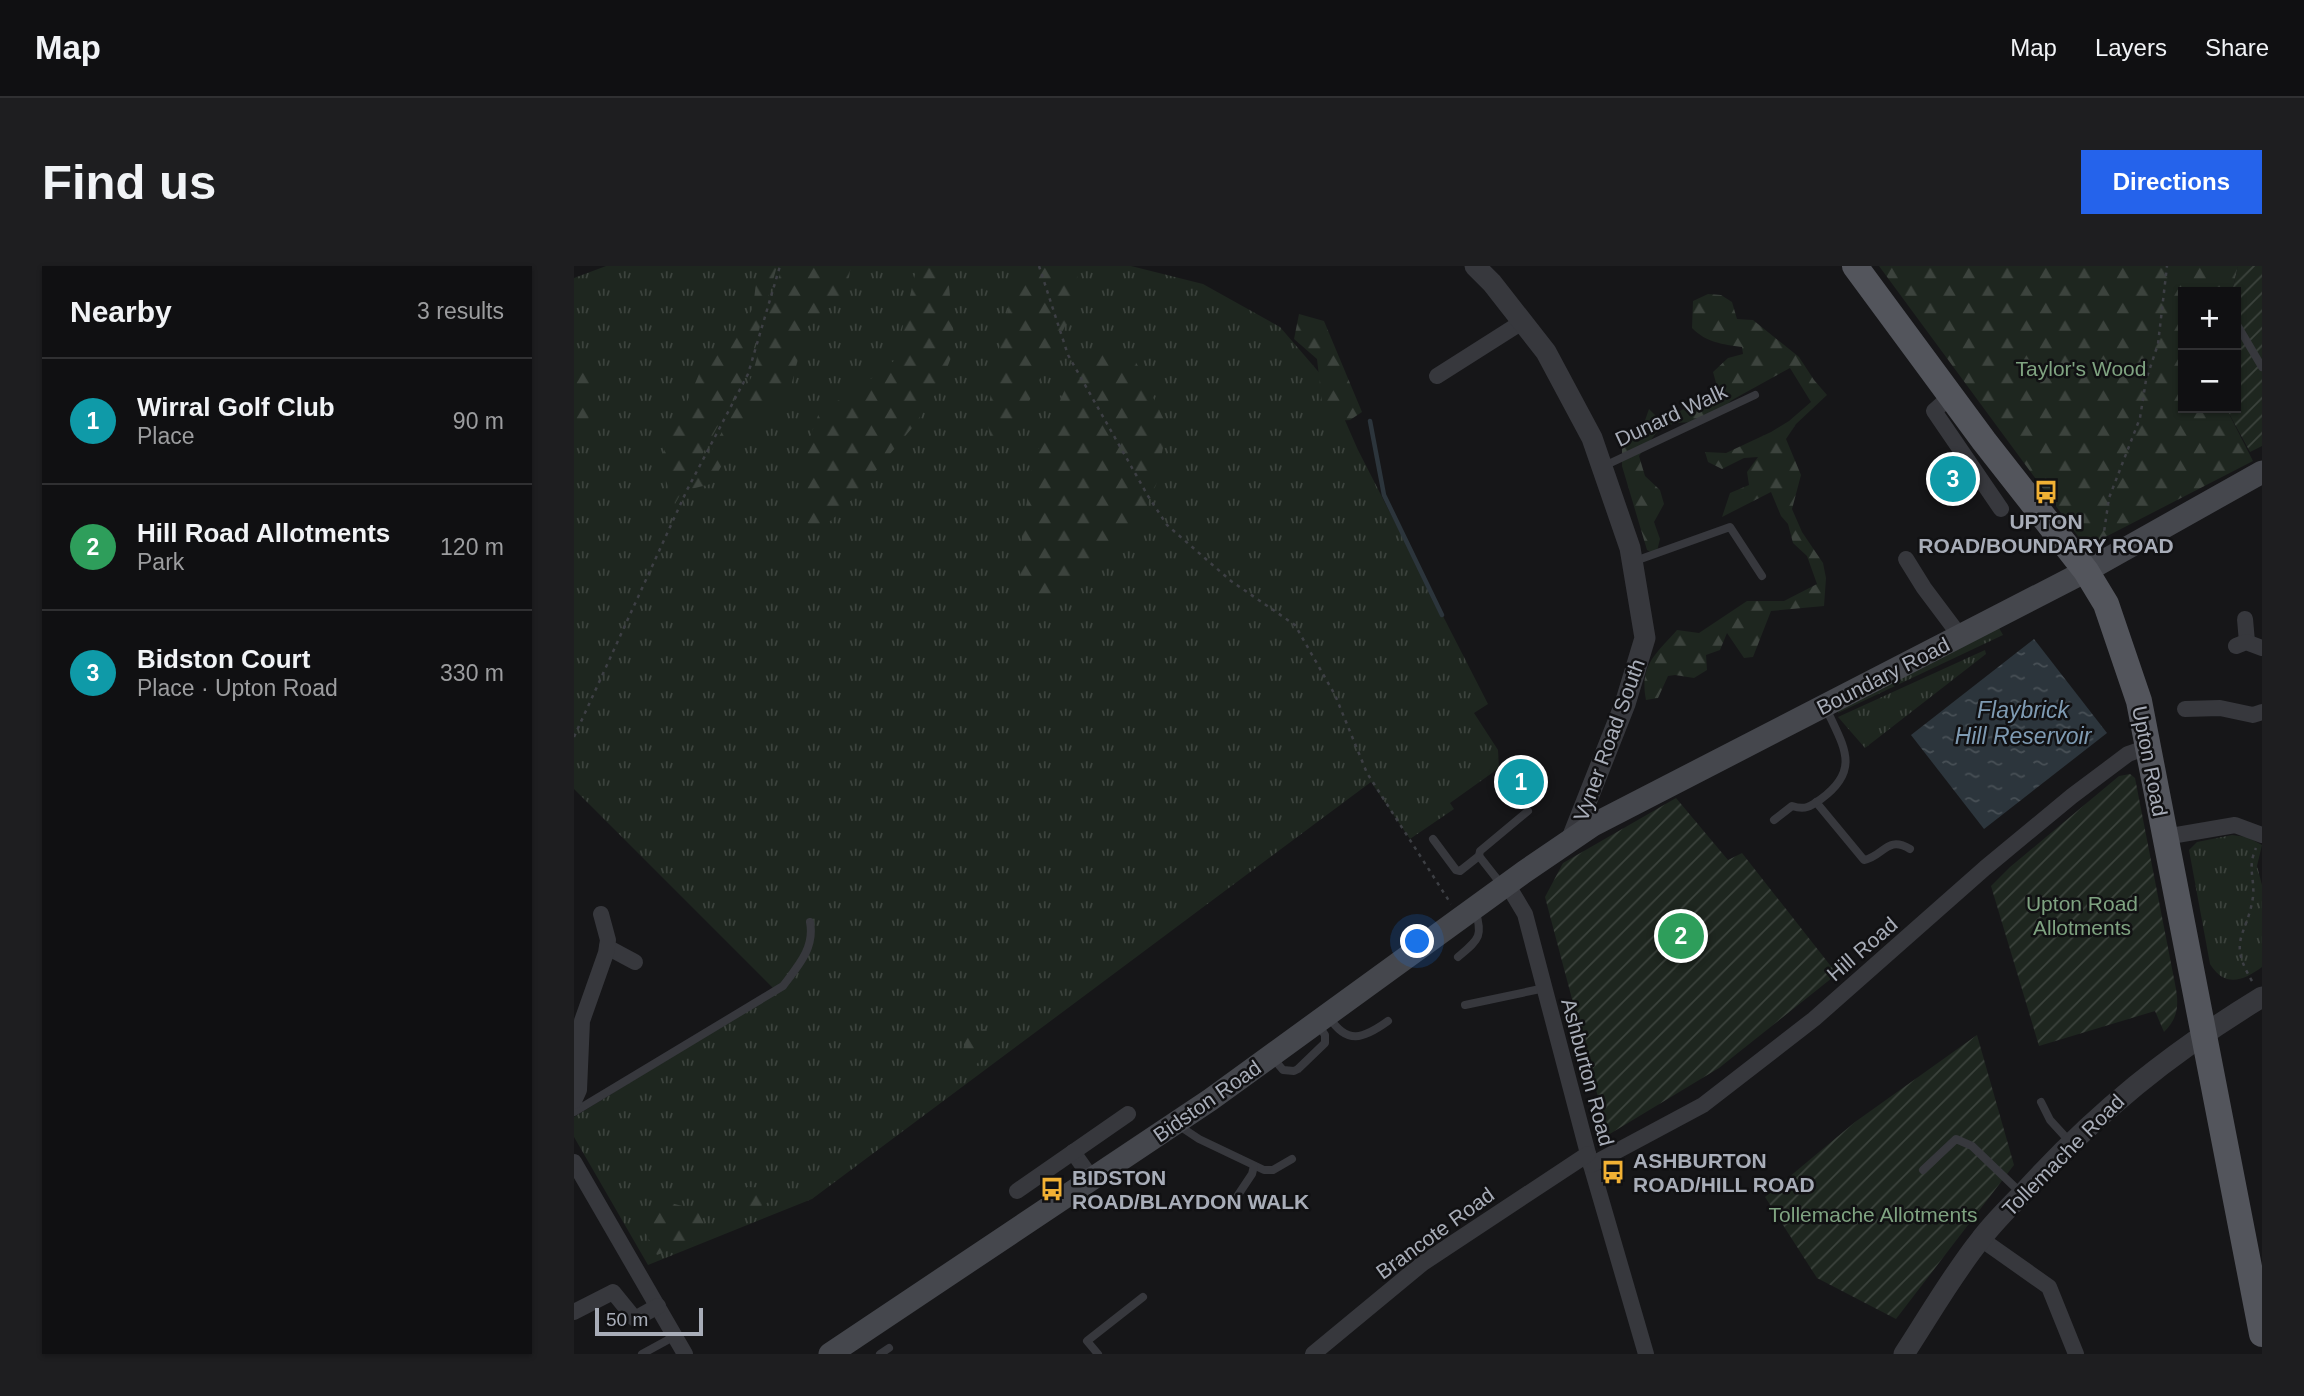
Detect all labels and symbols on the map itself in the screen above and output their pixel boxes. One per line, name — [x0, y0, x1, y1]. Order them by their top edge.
park label: Taylor's Wood — [2016, 357, 2146, 380]
street label: Dunard Walk — [1611, 379, 1731, 451]
pin: 3 — [1930, 453, 1976, 505]
bus stop icon: UPTON ROAD/BOUNDARY ROAD — [2032, 478, 2060, 506]
place label: UPTON ROAD/BOUNDARY ROAD — [1918, 510, 2174, 557]
street label: Boundary Road — [1813, 633, 1953, 719]
street label: Vyner Road South — [1569, 656, 1649, 824]
water label: Flaybrick Hill Reservoir — [1955, 697, 2093, 749]
street label: Upton Road — [2128, 704, 2172, 818]
pin: 1 — [1498, 756, 1544, 808]
park label: Upton Road Allotments — [2026, 892, 2138, 939]
pin: 2 — [1658, 910, 1704, 962]
street label: Hill Road — [1822, 912, 1902, 986]
your location — [1400, 924, 1434, 958]
street label: Ashburton Road — [1557, 996, 1619, 1148]
street label: Bidston Road — [1149, 1055, 1265, 1147]
street label: Tollemache Road — [1997, 1089, 2129, 1221]
place label: ASHBURTON ROAD/HILL ROAD — [1633, 1149, 1815, 1196]
bus stop icon: ASHBURTON ROAD/HILL ROAD — [1599, 1158, 1627, 1186]
place label: BIDSTON ROAD/BLAYDON WALK — [1072, 1166, 1309, 1213]
bus stop icon: BIDSTON ROAD/BLAYDON WALK — [1038, 1175, 1066, 1203]
street label: Brancote Road — [1372, 1183, 1498, 1283]
park label: Tollemache Allotments — [1769, 1203, 1977, 1226]
scale bar — [595, 1305, 704, 1337]

